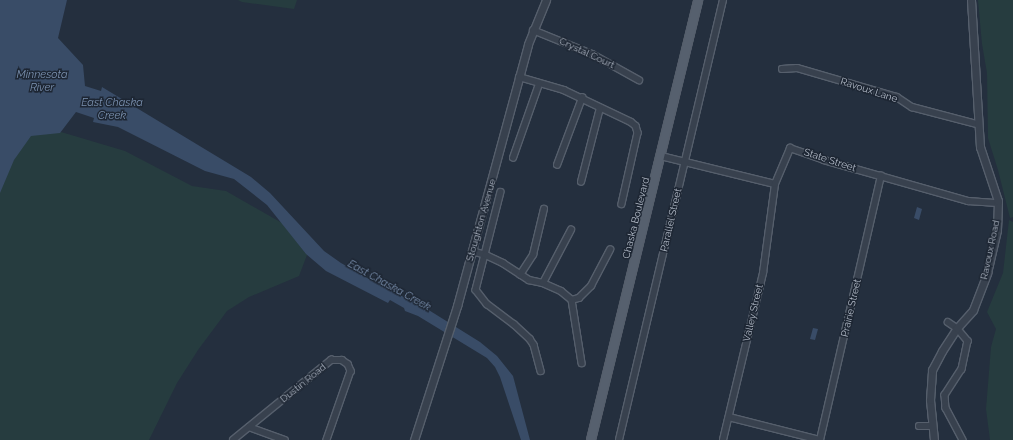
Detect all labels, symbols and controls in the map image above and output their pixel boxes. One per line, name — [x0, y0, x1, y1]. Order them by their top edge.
street label: Crystal Court — [557, 35, 617, 71]
water label: Minnesota River — [16, 69, 68, 95]
street label: Ravoux Lane — [839, 75, 899, 105]
water label: East Chaska Creek — [81, 97, 143, 123]
street label: State Street — [802, 146, 858, 174]
street label: Chaska Boulevard — [620, 176, 652, 260]
street label: Stoughton Avenue — [463, 177, 499, 263]
street label: Parallel Street — [658, 187, 684, 253]
street label: Ravoux Road — [978, 219, 1002, 281]
water label: East Chaska Creek — [345, 258, 433, 314]
street label: Prairie Street — [838, 278, 864, 338]
street label: Valley Street — [741, 283, 765, 343]
street label: Dustin Road — [278, 361, 328, 405]

